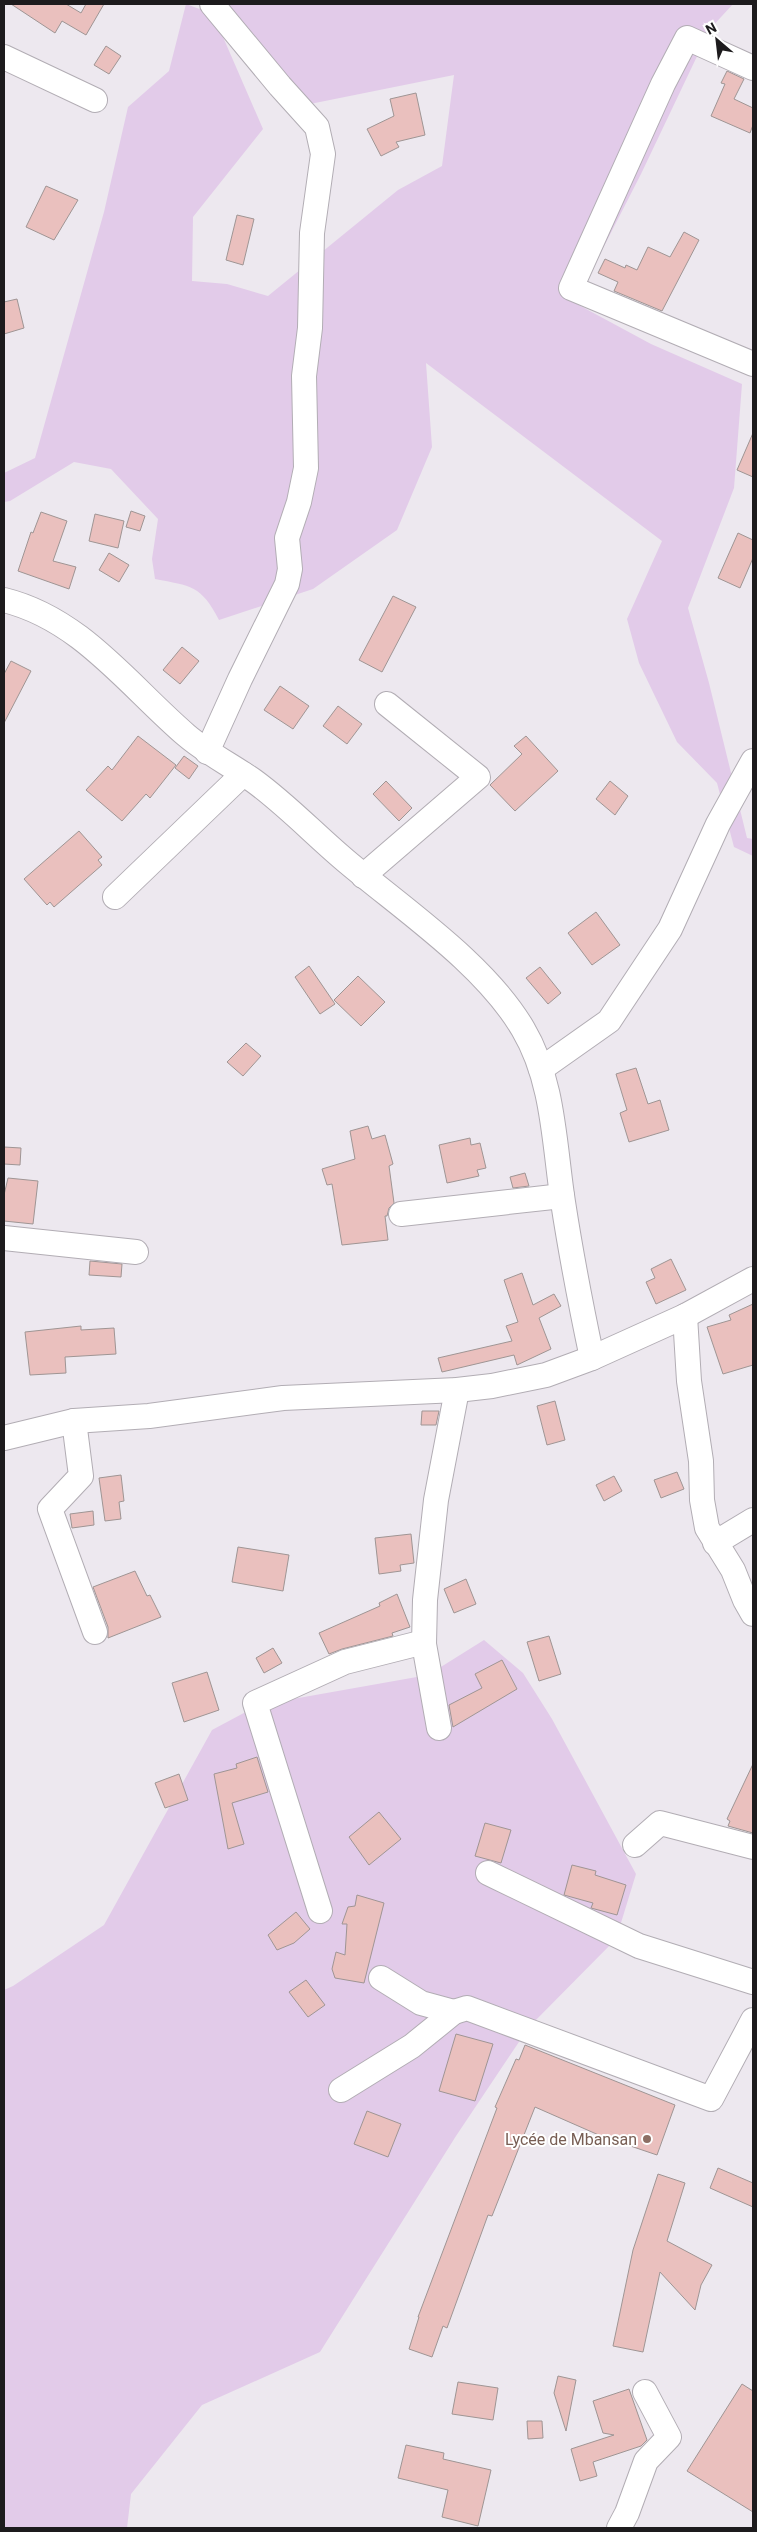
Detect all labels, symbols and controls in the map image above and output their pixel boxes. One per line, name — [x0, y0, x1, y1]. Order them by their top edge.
north arrow — [692, 15, 742, 65]
text: N — [703, 19, 719, 38]
place label: Lycée de Mbansan — [505, 2130, 637, 2149]
marker: Lycée de Mbansan — [641, 2133, 653, 2145]

